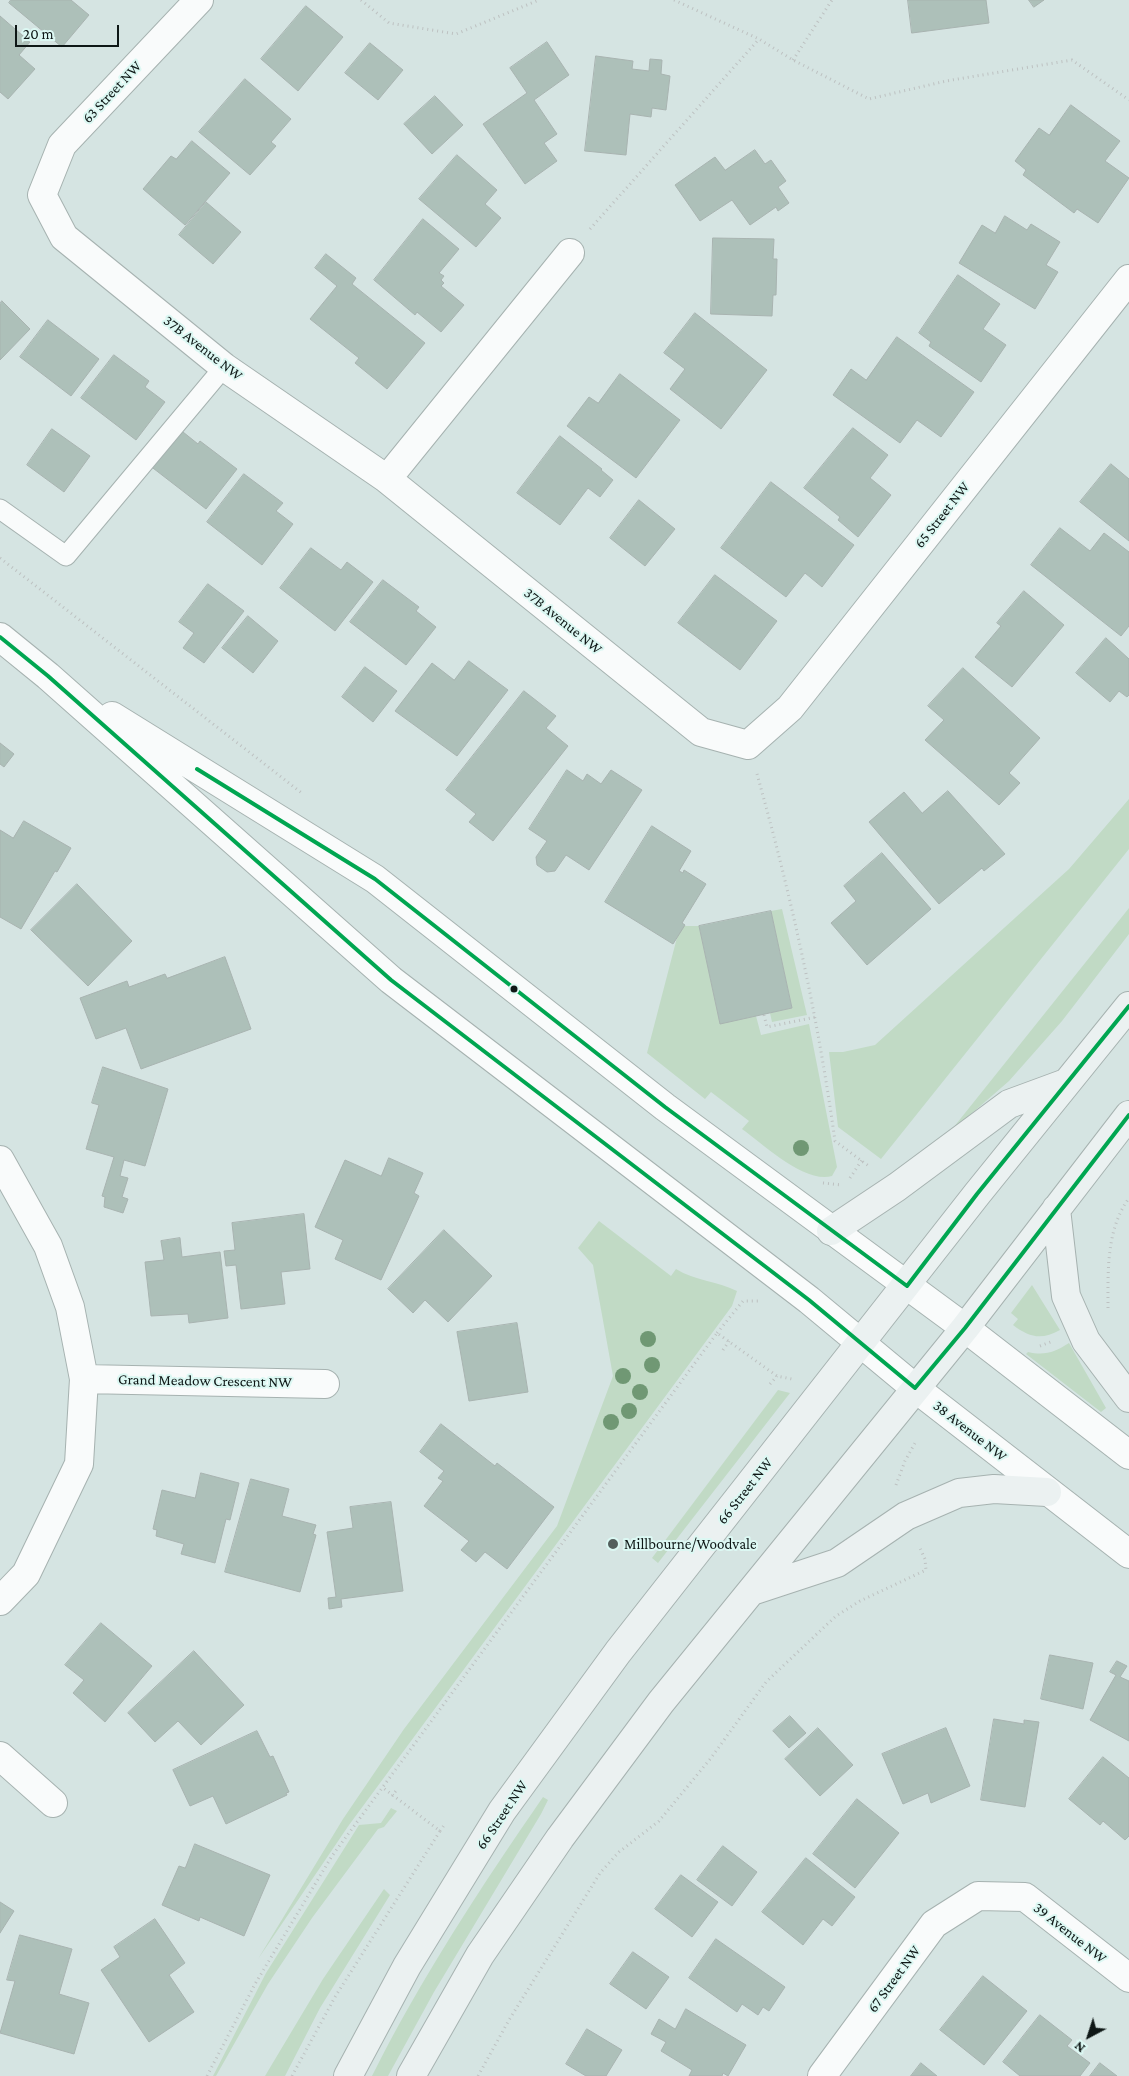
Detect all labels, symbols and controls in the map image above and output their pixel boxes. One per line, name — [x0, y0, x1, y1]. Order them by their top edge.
scale bar — [18, 15, 121, 47]
text: 20 m — [23, 26, 54, 42]
street label: 63 Street NW — [79, 57, 145, 127]
street label: 37B Avenue NW — [160, 311, 246, 385]
street label: 65 Street NW — [911, 478, 973, 552]
street label: 37B Avenue NW — [520, 584, 606, 658]
unlabelled marker — [509, 984, 519, 994]
street label: Grand Meadow Crescent NW — [118, 1370, 292, 1392]
street label: 38 Avenue NW — [930, 1397, 1010, 1465]
street label: 66 Street NW — [713, 1454, 777, 1528]
place label: Millbourne/Woodvale — [624, 1535, 757, 1553]
marker: Millbourne/Woodvale — [606, 1537, 620, 1551]
street label: 66 Street NW — [472, 1777, 532, 1853]
street label: 39 Avenue NW — [1030, 1899, 1110, 1967]
street label: 67 Street NW — [864, 1942, 924, 2016]
north arrow — [1064, 2011, 1114, 2061]
text: N — [1071, 2038, 1088, 2057]

